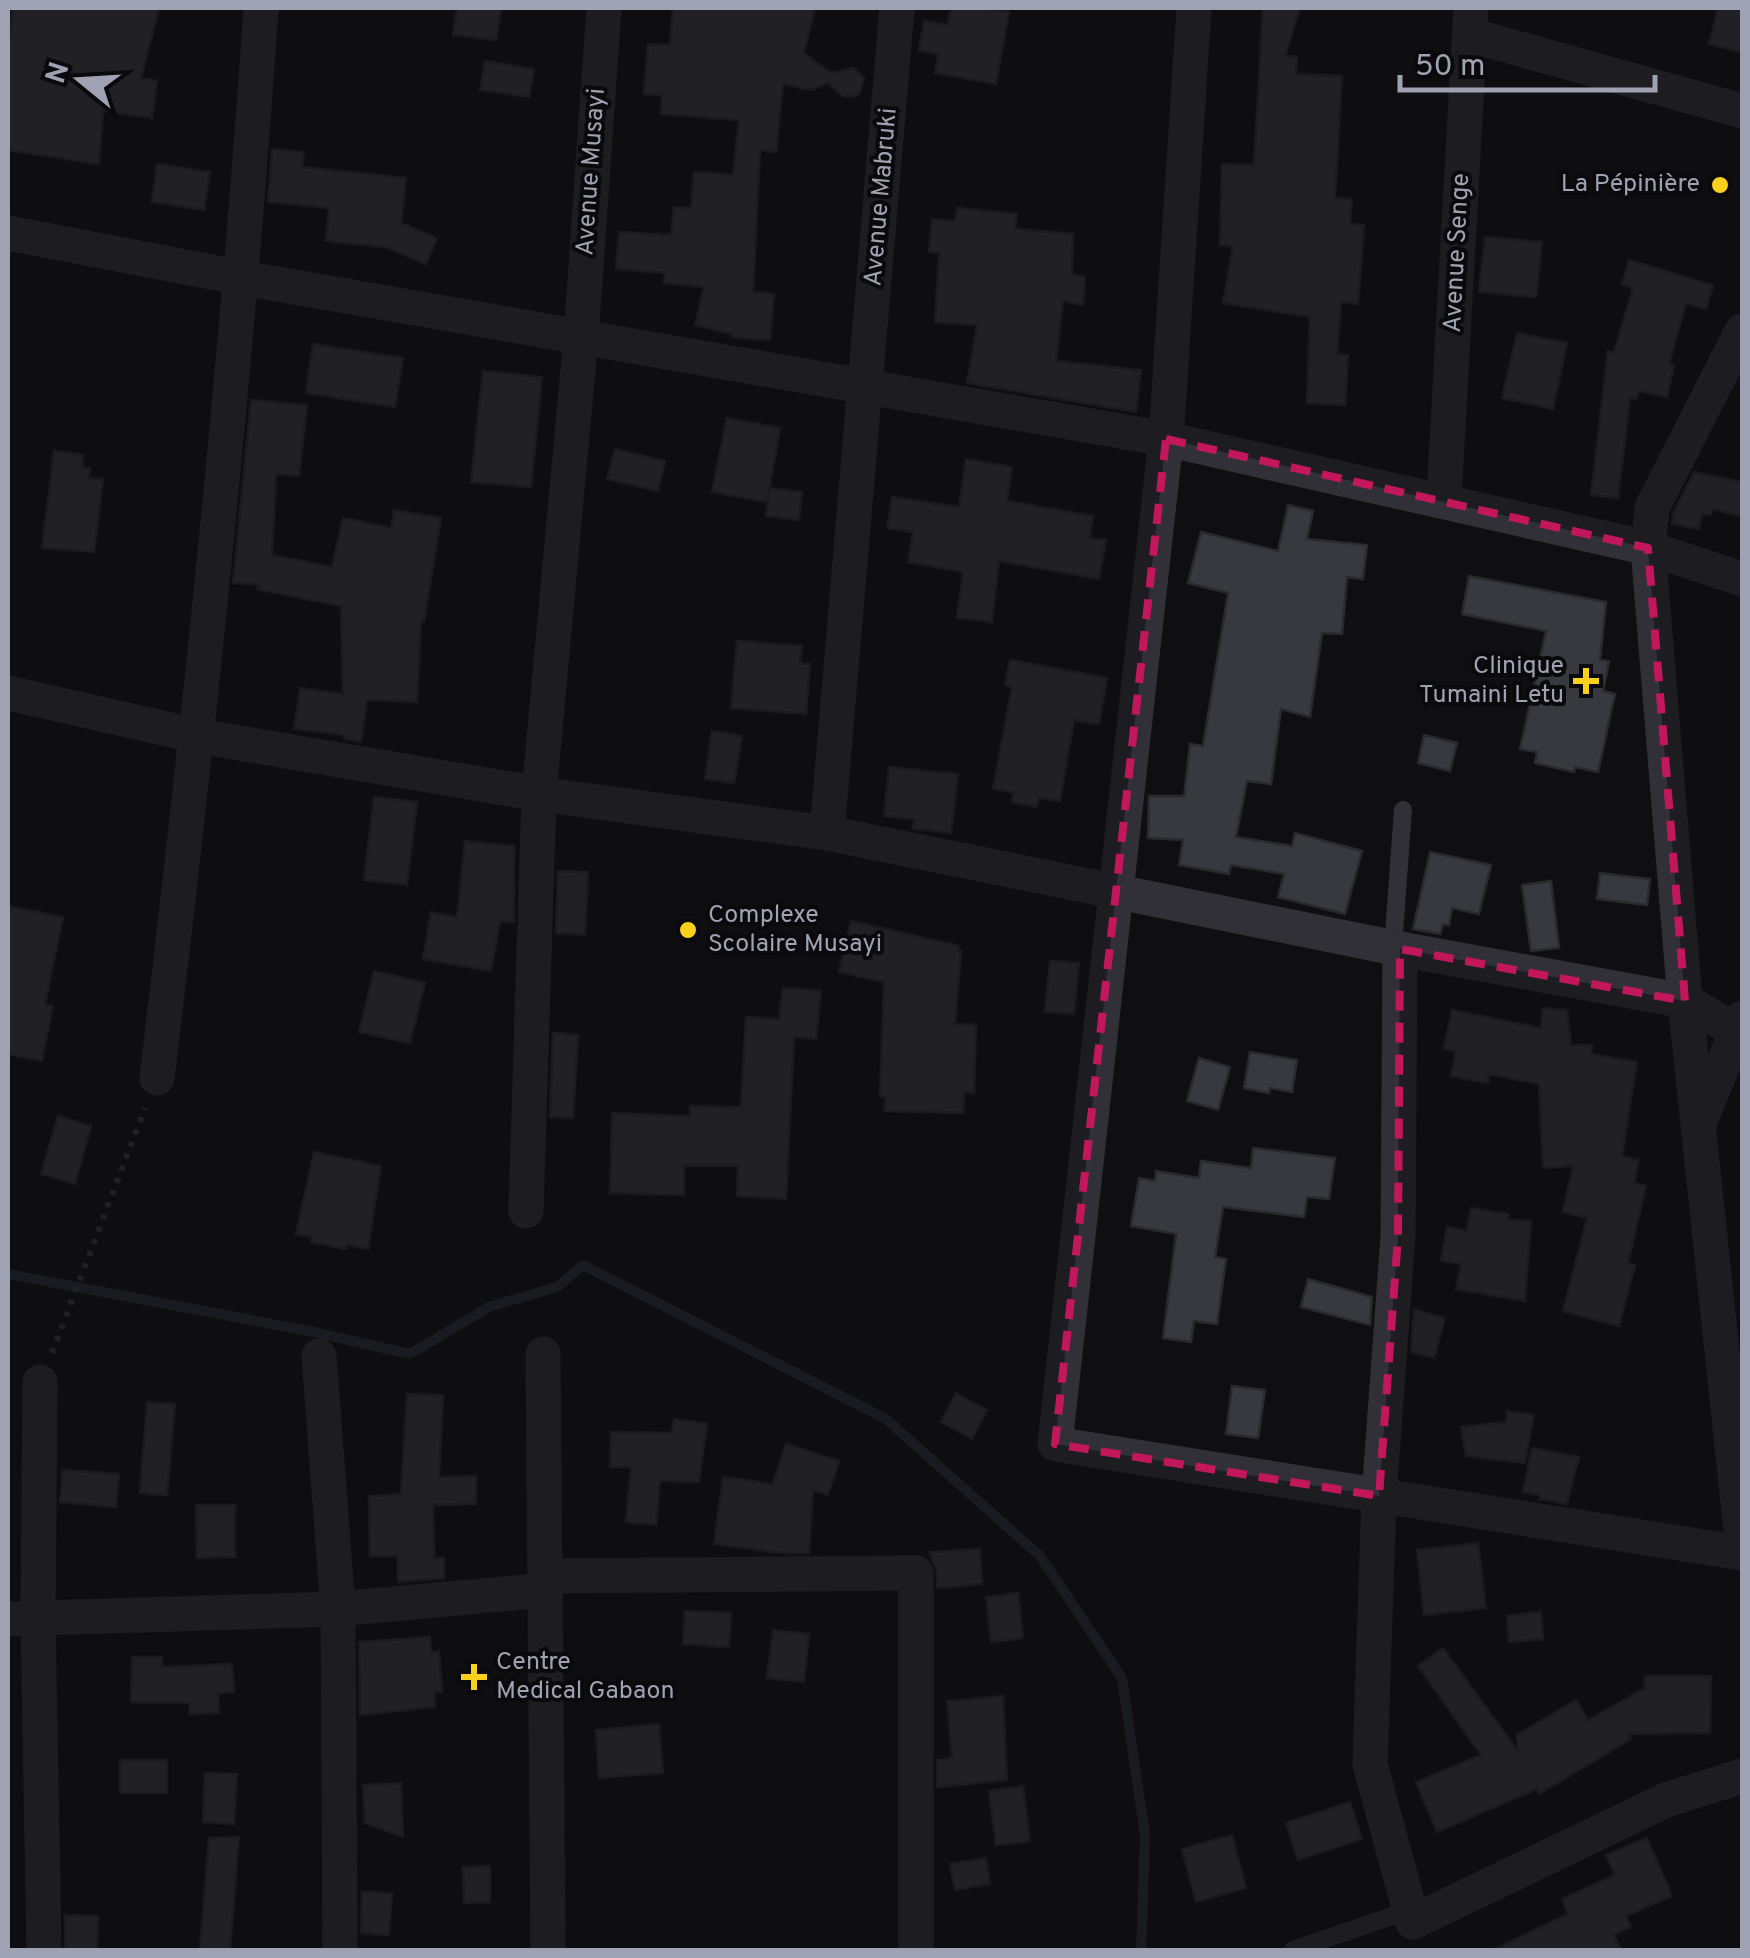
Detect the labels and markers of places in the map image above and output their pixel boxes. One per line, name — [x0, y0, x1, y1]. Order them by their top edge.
place label: La Pépinière — [1561, 169, 1700, 201]
marker: La Pépinière — [1709, 174, 1731, 196]
place label: Clinique Tumaini Letu — [1419, 651, 1564, 712]
marker: Clinique Tumaini Letu — [1573, 668, 1599, 694]
place label: Complexe Scolaire Musayi — [708, 900, 882, 961]
marker: Complexe Scolaire Musayi — [677, 919, 699, 941]
place label: Centre Medical Gabaon — [496, 1647, 674, 1708]
marker: Centre Medical Gabaon — [461, 1664, 487, 1690]

